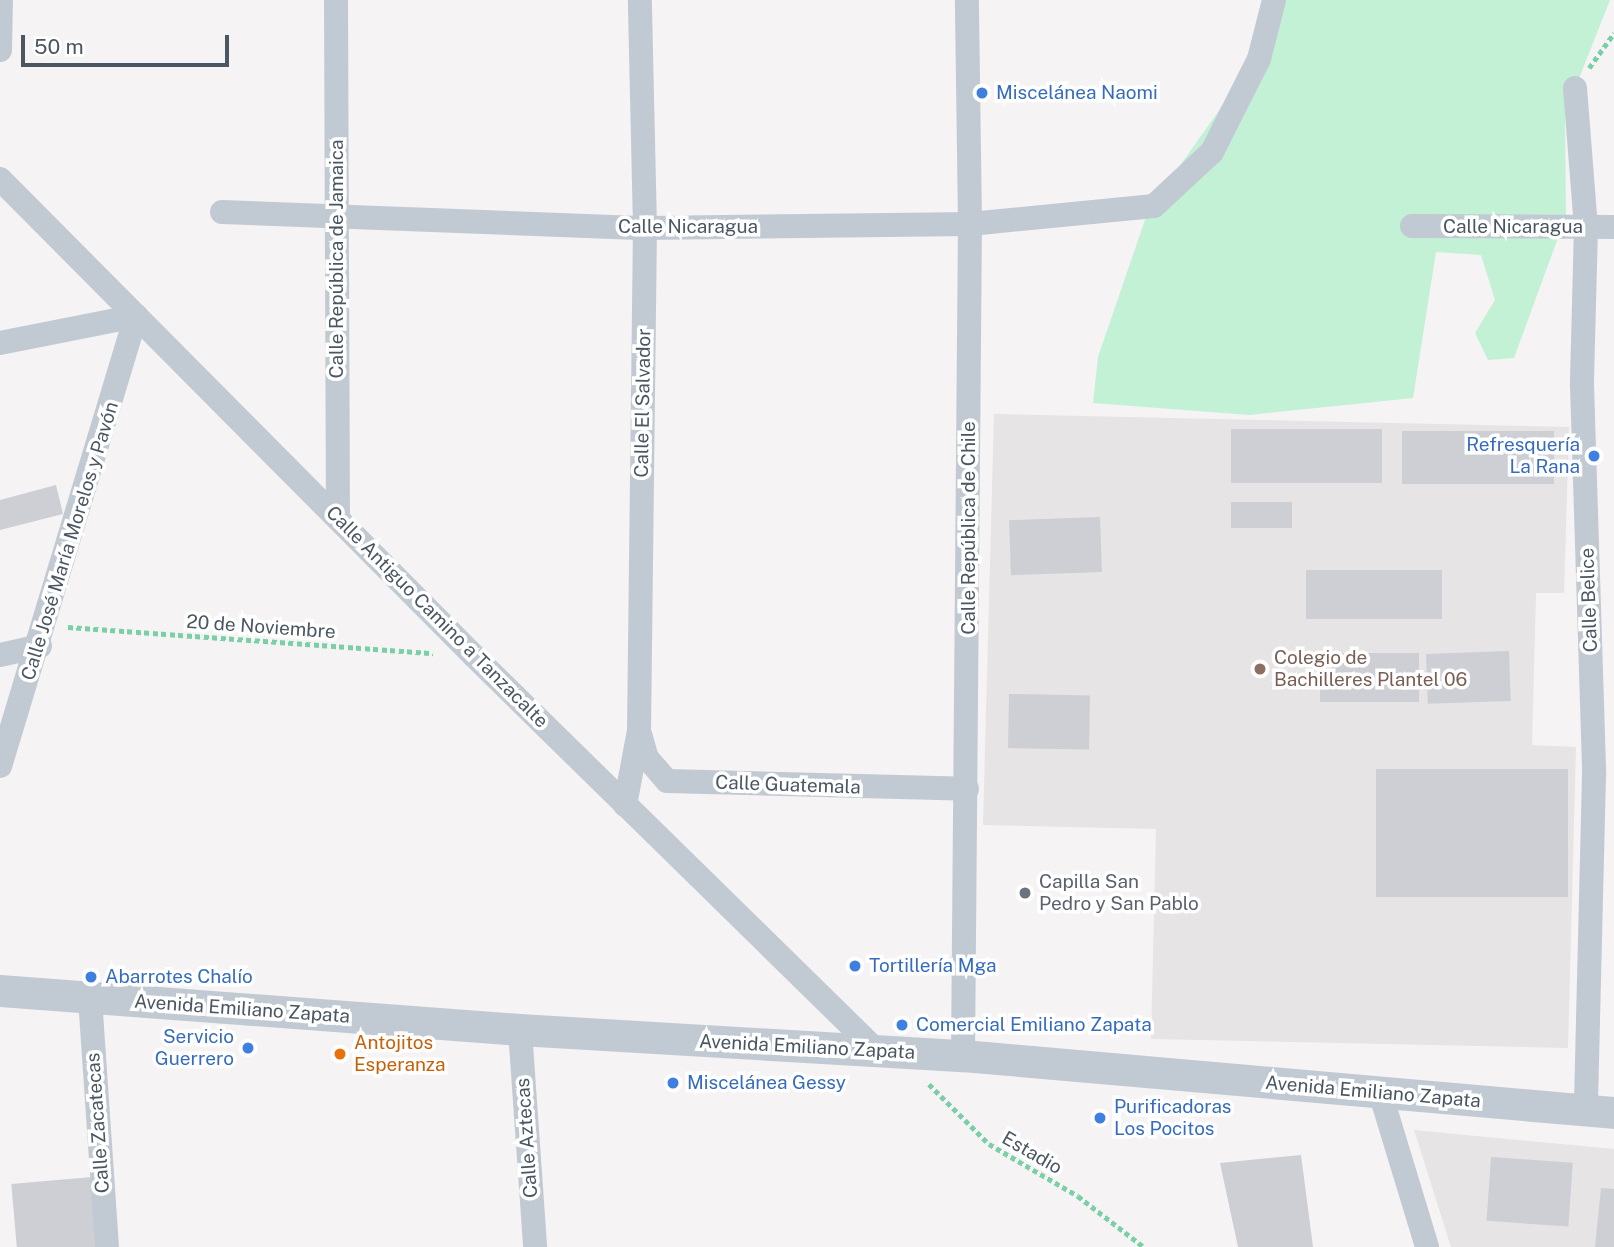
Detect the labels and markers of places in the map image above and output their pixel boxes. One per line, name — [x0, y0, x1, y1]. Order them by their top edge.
place label: Miscelánea Naomi — [996, 82, 1158, 104]
marker: Miscelánea Naomi — [974, 85, 990, 101]
place label: Refresquería La Rana — [1466, 434, 1580, 478]
marker: Refresquería La Rana — [1586, 448, 1602, 464]
place label: Colegio de Bachilleres Plantel 06 — [1274, 647, 1467, 691]
marker: Colegio de Bachilleres Plantel 06 — [1252, 661, 1268, 677]
place label: Capilla San Pedro y San Pablo — [1039, 871, 1199, 915]
marker: Capilla San Pedro y San Pablo — [1017, 885, 1033, 901]
place label: Tortillería Mga — [869, 955, 996, 977]
marker: Tortillería Mga — [847, 958, 863, 974]
place label: Abarrotes Chalío — [105, 966, 253, 988]
marker: Abarrotes Chalío — [83, 969, 99, 985]
place label: Comercial Emiliano Zapata — [916, 1014, 1152, 1036]
marker: Comercial Emiliano Zapata — [894, 1017, 910, 1033]
place label: Servicio Guerrero — [155, 1026, 234, 1070]
place label: Antojitos Esperanza — [354, 1032, 446, 1076]
marker: Servicio Guerrero — [240, 1040, 256, 1056]
marker: Antojitos Esperanza — [332, 1046, 348, 1062]
place label: Miscelánea Gessy — [687, 1072, 846, 1094]
marker: Miscelánea Gessy — [665, 1075, 681, 1091]
place label: Purificadoras Los Pocitos — [1114, 1096, 1231, 1140]
marker: Purificadoras Los Pocitos — [1092, 1110, 1108, 1126]

